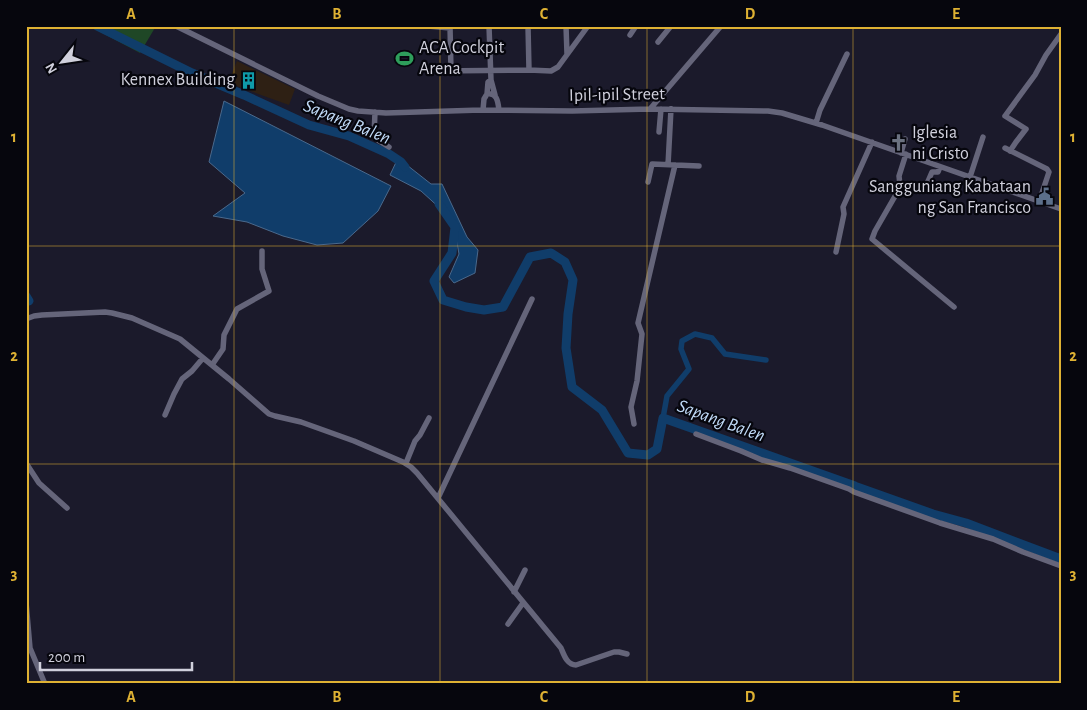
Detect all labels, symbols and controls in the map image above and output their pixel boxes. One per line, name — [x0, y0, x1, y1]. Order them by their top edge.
text: A — [126, 6, 136, 22]
text: B — [332, 6, 342, 22]
text: C — [540, 6, 549, 22]
text: D — [745, 6, 756, 22]
text: E — [952, 6, 960, 22]
north arrow — [38, 38, 88, 88]
place label: ACA Cockpit Arena — [419, 39, 504, 78]
sports icon: ACA Cockpit Arena — [395, 48, 415, 68]
text: N — [43, 60, 60, 76]
building icon: Kennex Building — [239, 70, 259, 90]
place label: Kennex Building — [120, 71, 235, 89]
street label: Ipil-ipil Street — [569, 85, 665, 105]
water label: Sapang Balen — [301, 96, 393, 148]
place label: Iglesia ni Cristo — [912, 124, 969, 163]
text: 1 — [11, 129, 17, 145]
text: 1 — [1070, 129, 1076, 145]
church icon: Iglesia ni Cristo — [888, 133, 908, 153]
place label: Sangguniang Kabataan ng San Francisco — [869, 178, 1031, 217]
public building icon: Sangguniang Kabataan ng San Francisco — [1035, 187, 1055, 207]
text: 2 — [10, 348, 18, 364]
text: 2 — [1069, 348, 1077, 364]
water label: Sapang Balen — [675, 396, 767, 446]
text: 3 — [11, 566, 18, 582]
text: 3 — [1070, 566, 1077, 582]
scale bar — [40, 640, 192, 672]
text: 200 m — [48, 650, 85, 665]
text: A — [126, 689, 136, 705]
text: B — [332, 689, 342, 705]
text: C — [540, 689, 549, 705]
text: D — [745, 689, 756, 705]
text: E — [952, 689, 960, 705]

